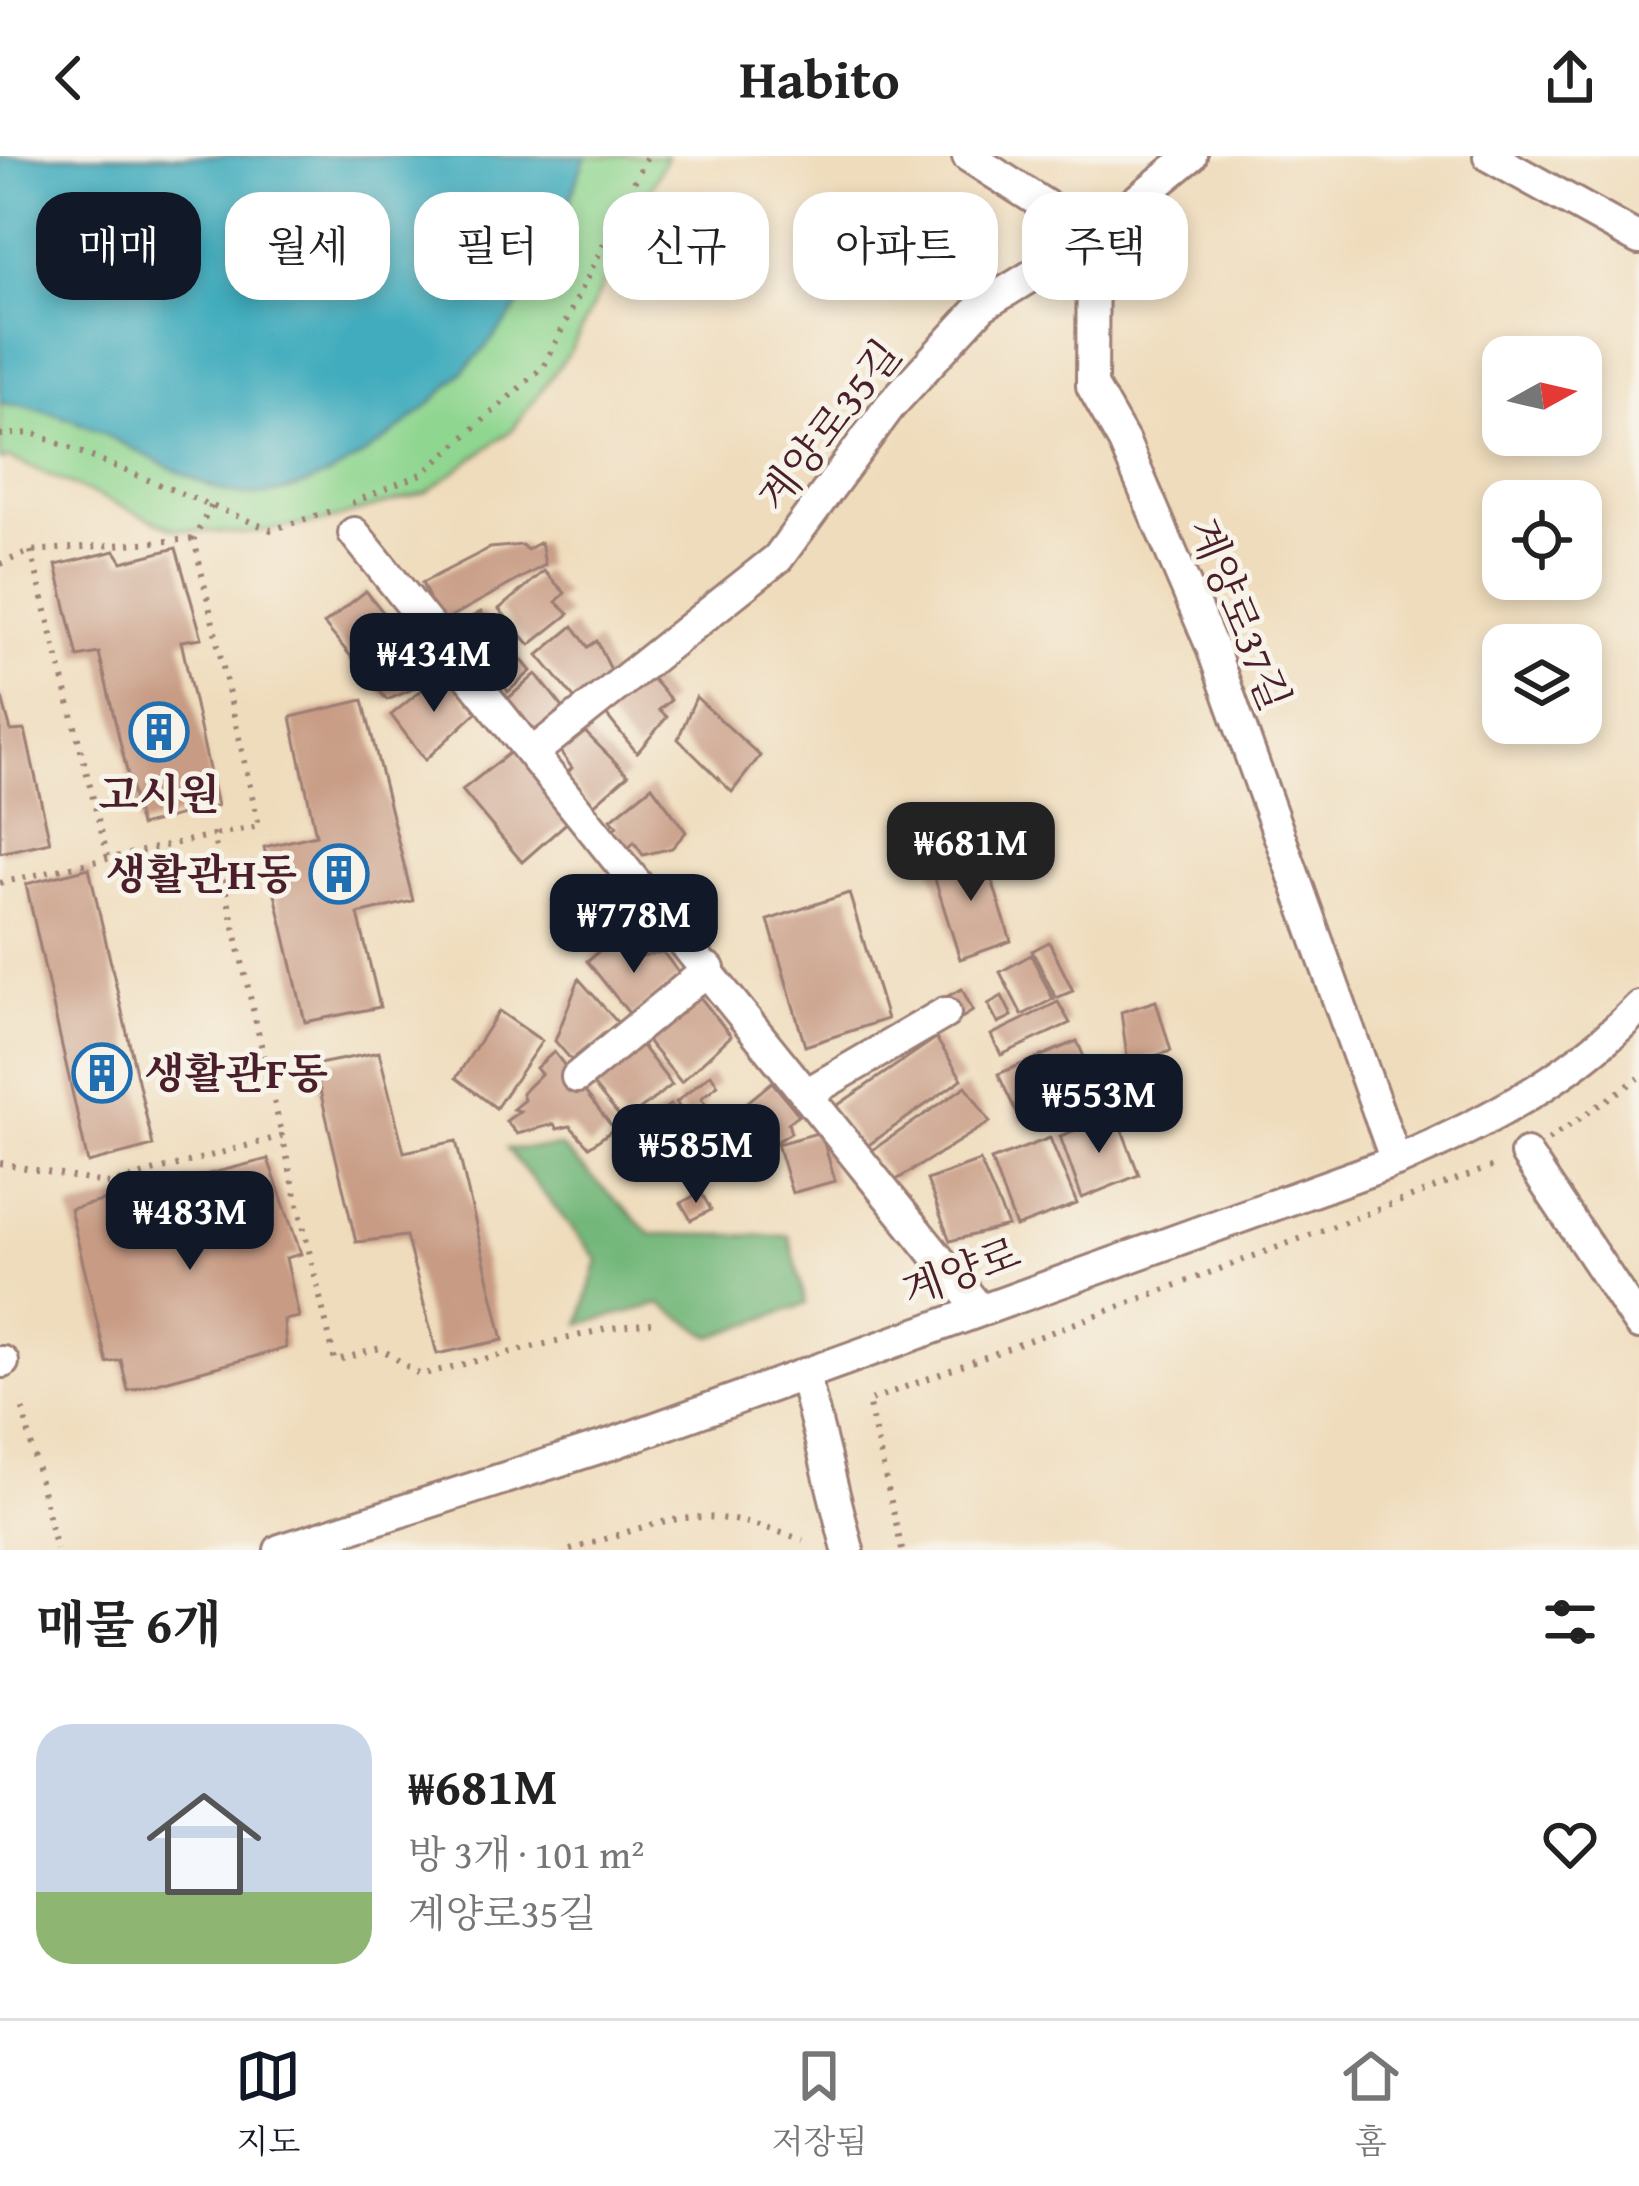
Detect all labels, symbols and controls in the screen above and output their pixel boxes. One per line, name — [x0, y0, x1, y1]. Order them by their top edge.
text: Habito — [739, 39, 900, 118]
icon: back — [36, 45, 102, 111]
icon: share — [1537, 45, 1603, 111]
chip: 매매 — [36, 192, 201, 300]
chip: 월세 — [225, 192, 390, 300]
chip: 필터 — [414, 192, 579, 300]
chip: 신규 — [603, 192, 769, 300]
chip: 아파트 — [793, 192, 998, 300]
chip: 주택 — [1022, 192, 1188, 300]
street label: 계양로35길 — [742, 326, 915, 523]
north arrow — [1482, 336, 1602, 456]
map controls — [1482, 336, 1602, 744]
button: locate — [1482, 480, 1602, 600]
street label: 계양로37길 — [1174, 508, 1307, 719]
pin: ₩434M — [350, 613, 518, 715]
text: ₩434M — [377, 623, 491, 680]
button: layers — [1482, 624, 1602, 744]
building icon: 고시원 — [128, 701, 190, 763]
place label: 고시원 — [98, 763, 220, 824]
pin: ₩681M — [887, 802, 1055, 904]
text: ₩681M — [914, 812, 1028, 869]
place label: 생활관H동 — [106, 843, 297, 904]
building icon: 생활관H동 — [308, 843, 370, 905]
pin: ₩778M — [550, 874, 718, 976]
text: ₩778M — [577, 884, 691, 941]
building icon: 생활관F동 — [71, 1042, 133, 1104]
place label: 생활관F동 — [144, 1042, 328, 1103]
pin: ₩553M — [1015, 1054, 1183, 1156]
text: ₩553M — [1042, 1064, 1156, 1121]
pin: ₩585M — [612, 1104, 780, 1206]
text: ₩585M — [639, 1114, 753, 1171]
pin: ₩483M — [106, 1171, 274, 1273]
text: ₩483M — [133, 1181, 247, 1238]
street label: 계양로 — [893, 1221, 1028, 1320]
text: 매물 6개 — [36, 1586, 221, 1661]
icon: filters — [1537, 1589, 1603, 1655]
text: ₩681M — [408, 1748, 558, 1823]
icon: home — [132, 1772, 276, 1916]
icon: heart — [1537, 1811, 1603, 1877]
text: 방 3개 · 101 m² — [408, 1825, 644, 1882]
text: 계양로35길 — [408, 1884, 596, 1941]
tab: 지도 — [235, 2043, 301, 2165]
tab: 저장됨 — [772, 2043, 867, 2165]
tab: 홈 — [1338, 2043, 1404, 2165]

